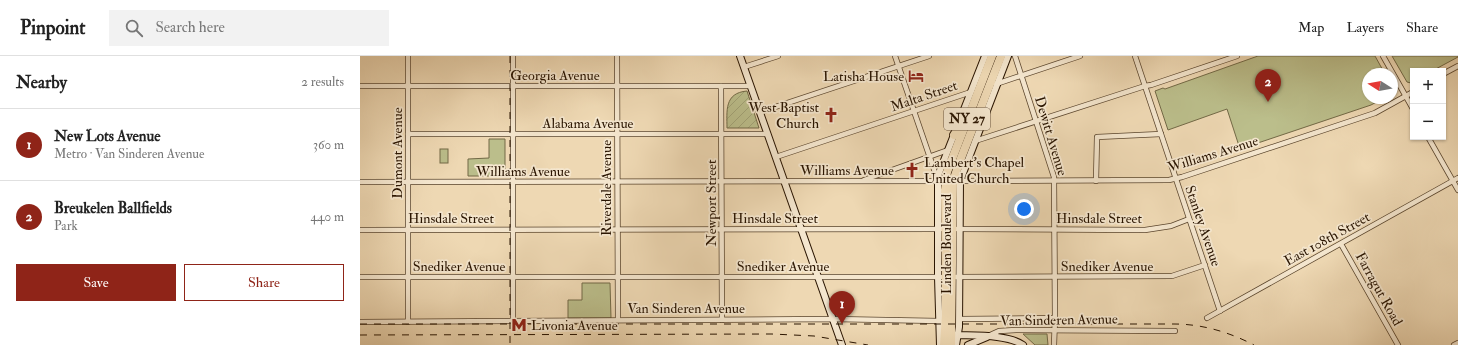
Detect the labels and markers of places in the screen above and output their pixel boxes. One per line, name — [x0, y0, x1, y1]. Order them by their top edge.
hotel icon: Latisha House — [907, 67, 925, 85]
place label: Latisha House — [823, 68, 904, 85]
pin: 2 — [1255, 69, 1281, 102]
place label: West Baptist Church — [747, 99, 820, 132]
church icon: West Baptist Church — [822, 106, 840, 124]
place label: Lambert's Chapel United Church — [924, 154, 1025, 187]
church icon: Lambert's Chapel United Church — [903, 161, 921, 179]
pin: 1 — [829, 291, 855, 324]
metro station icon: Livonia Avenue — [510, 316, 528, 334]
place label: Livonia Avenue — [531, 317, 618, 334]

